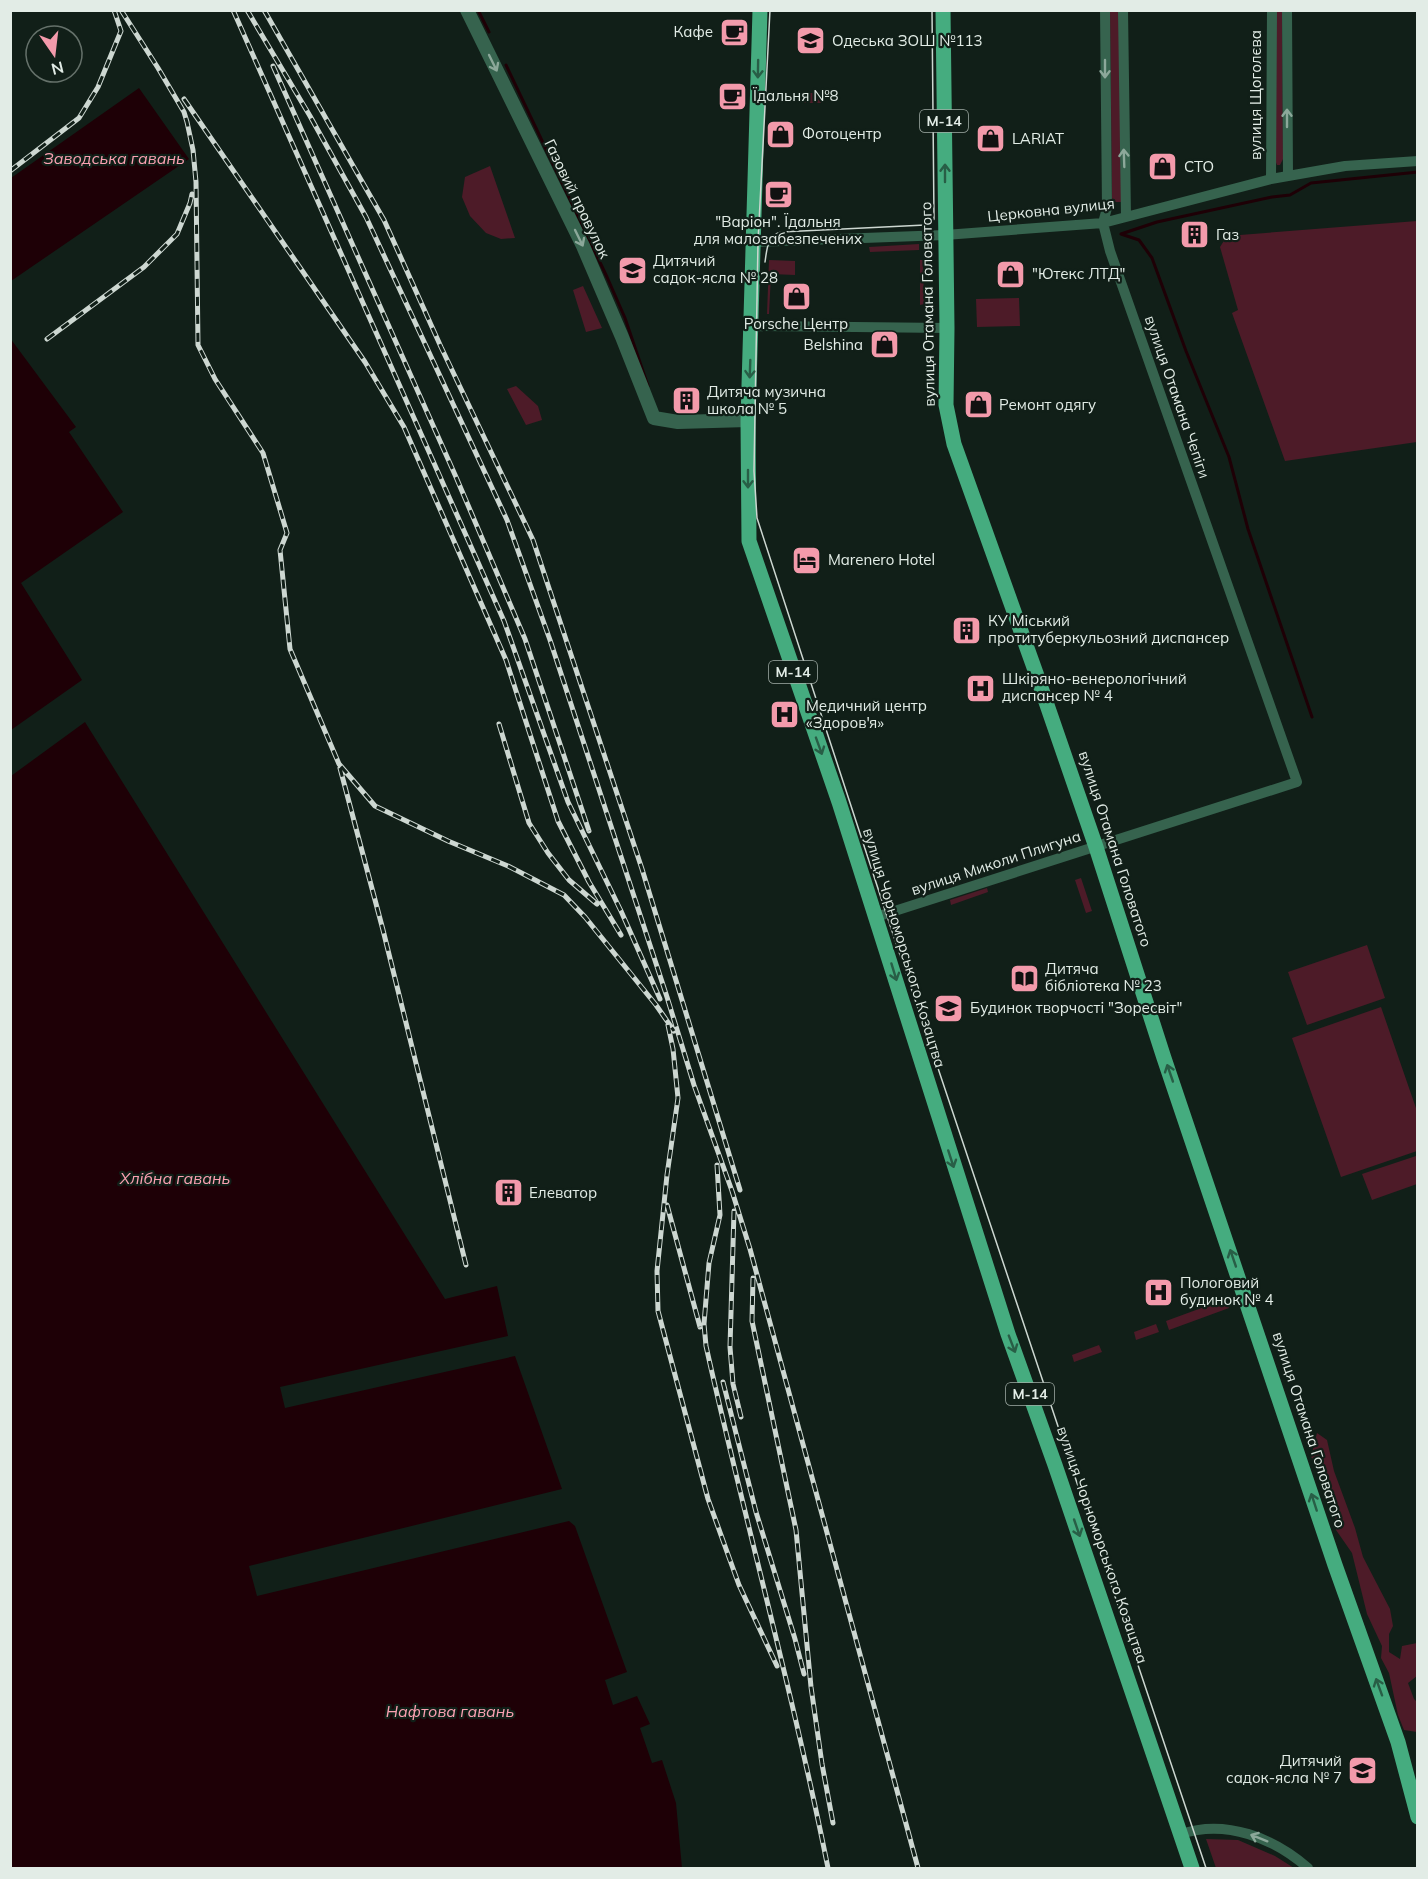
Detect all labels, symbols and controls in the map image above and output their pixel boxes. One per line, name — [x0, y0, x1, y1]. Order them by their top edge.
cafe icon: Кафе — [718, 16, 750, 48]
place label: Кафе — [673, 22, 713, 41]
north arrow — [24, 24, 84, 84]
school or university icon: Одеська ЗОШ №113 — [795, 25, 827, 57]
street label: вулиця Щоголєва — [1246, 30, 1265, 160]
place label: Одеська ЗОШ №113 — [832, 31, 983, 50]
one-way arrow — [487, 54, 499, 71]
text: N — [49, 57, 66, 80]
one-way arrow — [753, 58, 764, 78]
one-way arrow — [1099, 58, 1111, 78]
cafe icon: Їдальня №8 — [716, 80, 748, 112]
place label: Їдальня №8 — [752, 86, 839, 105]
one-way arrow — [1281, 108, 1293, 128]
road number: М-14 — [920, 110, 968, 132]
shop icon: Фотоцентр — [765, 118, 797, 150]
shop icon: LARIAT — [975, 123, 1007, 155]
place label: Фотоцентр — [802, 124, 882, 143]
place label: LARIAT — [1012, 129, 1064, 148]
street label: Газовий провулок — [540, 136, 615, 262]
water label: Заводська гавань — [43, 148, 185, 168]
one-way arrow — [1119, 149, 1130, 169]
shop icon: СТО — [1147, 151, 1179, 183]
place label: СТО — [1184, 157, 1214, 176]
one-way arrow — [939, 164, 951, 184]
cafe icon: "Варіон". Їдальня для малозабезпечених — [762, 179, 794, 211]
street label: Церковна вулиця — [986, 193, 1116, 226]
street label: вулиця Отамана Головатого — [916, 201, 939, 407]
place label: "Варіон". Їдальня для малозабезпечених — [694, 212, 862, 248]
building icon: Газ — [1179, 219, 1211, 251]
place label: Газ — [1216, 225, 1239, 244]
one-way arrow — [573, 229, 585, 247]
place label: Дитячий садок-ясла № 28 — [653, 251, 778, 287]
school or university icon: Дитячий садок-ясла № 28 — [616, 254, 648, 286]
shop icon: "Ютекс ЛТД" — [995, 258, 1027, 290]
place label: "Ютекс ЛТД" — [1032, 264, 1125, 283]
shop icon: Porsche Центр — [780, 281, 812, 313]
street label: вулиця Отамана Чепіги — [1141, 313, 1214, 481]
place label: Porsche Центр — [744, 314, 848, 333]
shop icon: Belshina — [868, 329, 900, 361]
place label: Belshina — [803, 335, 863, 354]
one-way arrow — [744, 358, 755, 378]
place label: Дитяча музична школа № 5 — [707, 382, 826, 418]
building icon: Дитяча музична школа № 5 — [670, 385, 702, 417]
shop icon: Ремонт одягу — [962, 389, 994, 421]
place label: Ремонт одягу — [999, 395, 1096, 414]
one-way arrow — [742, 468, 754, 488]
hotel icon: Marenero Hotel — [791, 544, 823, 576]
place label: Marenero Hotel — [828, 550, 935, 569]
place label: КУ Міський протитуберкульозний диспансер — [988, 611, 1229, 647]
building icon: КУ Міський протитуберкульозний диспансер — [951, 614, 983, 646]
road number: М-14 — [769, 661, 817, 683]
place label: Шкіряно-венерологічний диспансер № 4 — [1002, 669, 1187, 705]
hospital icon: Шкіряно-венерологічний диспансер № 4 — [965, 672, 997, 704]
place label: Медичний центр «Здоров'я» — [806, 696, 927, 732]
hospital icon: Медичний центр «Здоров'я» — [769, 699, 801, 731]
one-way arrow — [814, 736, 825, 755]
street label: вулиця Отамана Головатого — [1075, 748, 1156, 949]
street label: вулиця Чорноморського Козацтва — [859, 826, 950, 1070]
street label: вулиця Миколи Плигуна — [909, 826, 1083, 899]
place label: Дитяча бібліотека № 23 — [1045, 959, 1162, 995]
one-way arrow — [889, 962, 900, 981]
library icon: Дитяча бібліотека № 23 — [1008, 962, 1040, 994]
school or university icon: Будинок творчості "Зоресвіт" — [933, 992, 965, 1024]
place label: Будинок творчості "Зоресвіт" — [970, 998, 1182, 1017]
one-way arrow — [1163, 1064, 1174, 1083]
one-way arrow — [946, 1149, 957, 1168]
water label: Хлібна гавань — [119, 1168, 230, 1188]
building icon: Елеватор — [492, 1177, 524, 1209]
place label: Елеватор — [529, 1183, 597, 1202]
one-way arrow — [1226, 1249, 1237, 1268]
place label: Пологовий будинок № 4 — [1180, 1273, 1273, 1309]
hospital icon: Пологовий будинок № 4 — [1143, 1276, 1175, 1308]
street label: вулиця Отамана Головатого — [1269, 1329, 1350, 1530]
one-way arrow — [1007, 1334, 1018, 1353]
road number: М-14 — [1006, 1383, 1054, 1405]
street label: вулиця Чорноморського Козацтва — [1053, 1424, 1152, 1666]
one-way arrow — [1308, 1493, 1319, 1512]
one-way arrow — [1072, 1518, 1083, 1537]
one-way arrow — [1372, 1678, 1383, 1696]
water label: Нафтова гавань — [386, 1701, 514, 1721]
place label: Дитячий садок-ясла № 7 — [1226, 1751, 1342, 1787]
school or university icon: Дитячий садок-ясла № 7 — [1347, 1754, 1379, 1786]
one-way arrow — [1250, 1832, 1269, 1843]

